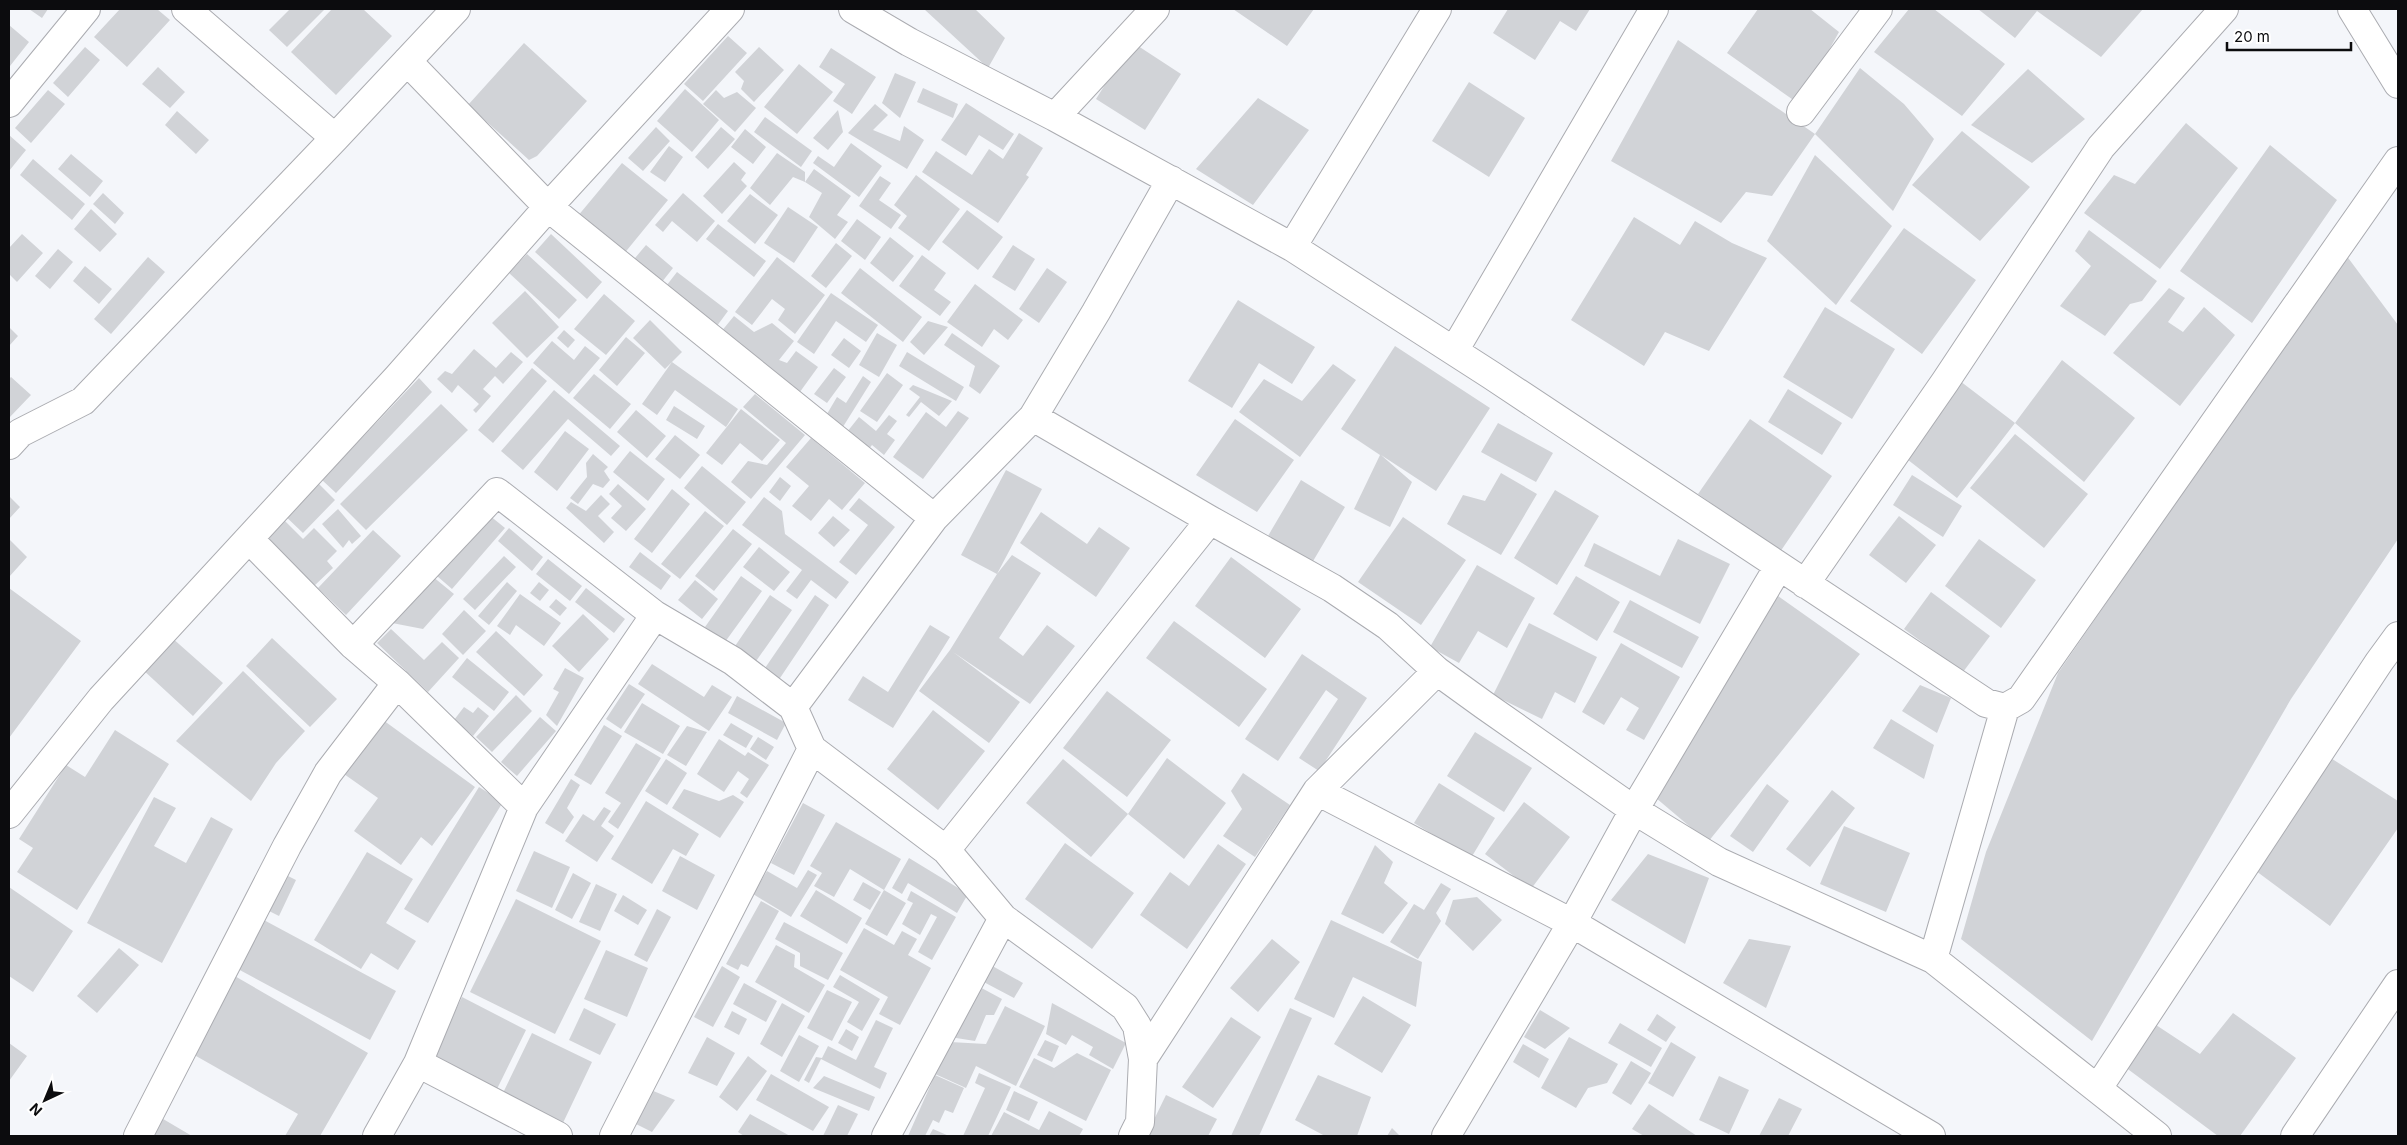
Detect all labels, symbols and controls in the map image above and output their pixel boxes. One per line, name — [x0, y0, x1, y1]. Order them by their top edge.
scale bar — [2227, 20, 2351, 52]
text: 20 m — [2234, 27, 2270, 46]
north arrow — [20, 1075, 70, 1125]
text: N — [26, 1100, 45, 1120]

